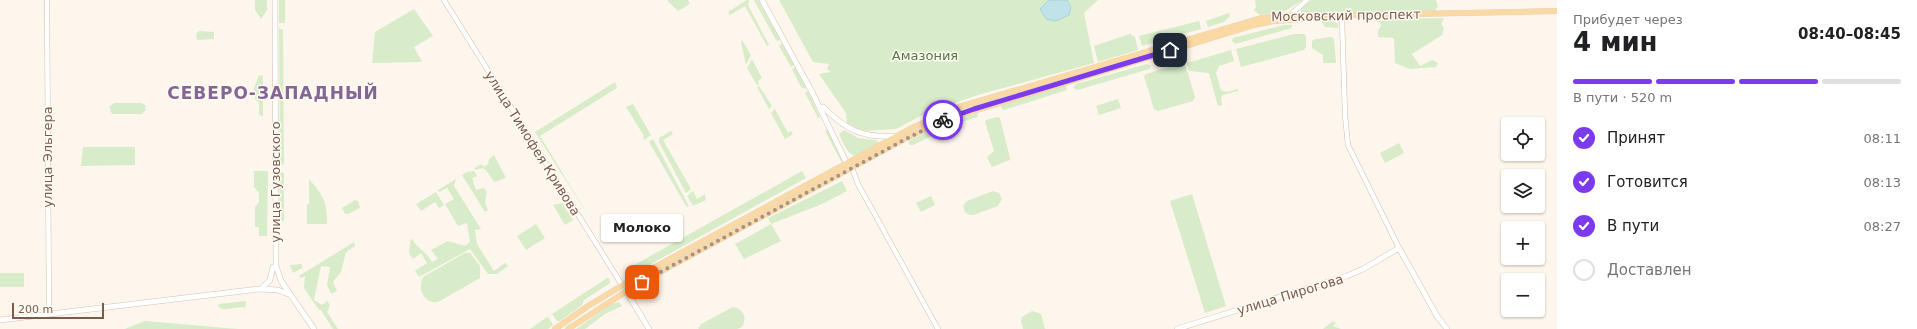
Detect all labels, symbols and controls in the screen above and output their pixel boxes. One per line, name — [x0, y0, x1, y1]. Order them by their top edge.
street label: Московский проспект — [1271, 7, 1421, 24]
text: Прибудет через — [1573, 12, 1683, 27]
text: 08:40–08:45 — [1798, 25, 1901, 43]
text: 4 мин — [1573, 27, 1658, 57]
pin — [1153, 33, 1187, 67]
icon: home — [1159, 39, 1181, 61]
park label: Амазония — [892, 48, 958, 63]
street label: улица Тимофея Кривова — [482, 68, 583, 218]
district label: СЕВЕРО-ЗАПАДНЫЙ — [167, 82, 379, 103]
text: В пути · 520 m — [1573, 90, 1672, 105]
courier — [923, 100, 963, 140]
street label: улица Эльгера — [40, 106, 55, 208]
icon: bike — [932, 109, 954, 131]
map controls — [1501, 117, 1545, 317]
button: locate — [1501, 117, 1545, 161]
street label: улица Гузовского — [268, 121, 283, 243]
icon: check — [1573, 127, 1595, 149]
text: Принят — [1607, 129, 1665, 147]
text: 08:11 — [1864, 131, 1901, 146]
button: layers — [1501, 169, 1545, 213]
icon: check — [1573, 171, 1595, 193]
text: Готовится — [1607, 173, 1688, 191]
text: 08:13 — [1864, 175, 1901, 190]
callout: Молоко — [601, 214, 683, 242]
icon: check — [1573, 215, 1595, 237]
text: В пути — [1607, 217, 1659, 235]
text: 08:27 — [1864, 219, 1901, 234]
text: Молоко — [613, 220, 671, 235]
button: + — [1501, 221, 1545, 265]
text: Доставлен — [1607, 261, 1692, 279]
pin — [625, 265, 659, 299]
icon: bag — [631, 271, 653, 293]
street label: улица Пирогова — [1235, 271, 1345, 318]
button: − — [1501, 273, 1545, 317]
scale bar — [12, 301, 104, 320]
text: 200 m — [18, 303, 53, 316]

